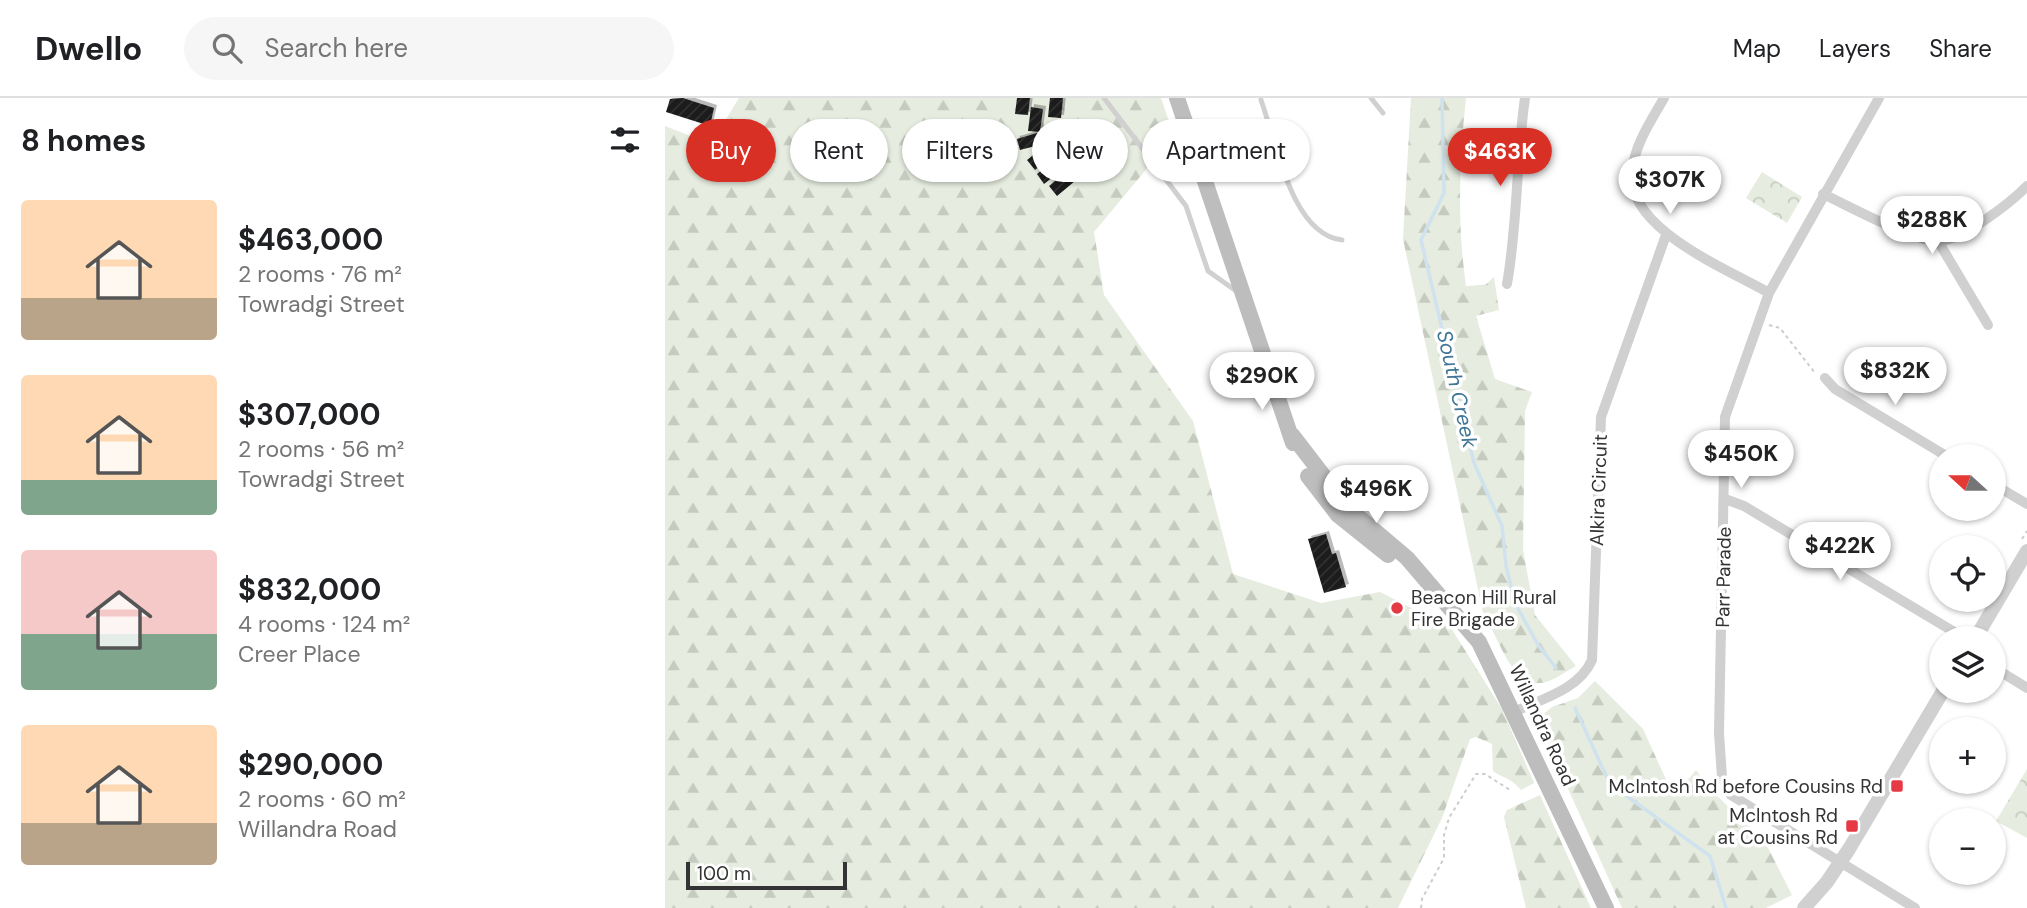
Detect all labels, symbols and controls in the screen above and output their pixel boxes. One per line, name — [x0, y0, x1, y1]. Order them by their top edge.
search box — [184, 17, 674, 80]
text: Dwello — [35, 27, 142, 70]
icon: search — [208, 29, 246, 67]
text: Search here — [264, 31, 408, 65]
text: Map — [1733, 33, 1781, 64]
text: Layers — [1819, 33, 1891, 64]
text: Share — [1929, 33, 1992, 64]
chip: Buy — [686, 119, 776, 182]
chip: Rent — [790, 119, 888, 182]
chip: Filters — [902, 119, 1018, 182]
chip: New — [1032, 119, 1128, 182]
chip: Apartment — [1142, 119, 1310, 182]
text: 8 homes — [21, 121, 146, 160]
icon: filters — [606, 121, 644, 159]
pin: $463K — [1451, 129, 1549, 188]
text: $463K — [1464, 136, 1536, 166]
pin: $307K — [1621, 156, 1719, 216]
text: $307K — [1634, 164, 1706, 194]
pin: $288K — [1883, 197, 1981, 256]
text: $288K — [1896, 204, 1968, 234]
text: $463,000 — [238, 220, 383, 259]
icon: home — [77, 228, 161, 312]
text: 2 rooms · 76 m² — [238, 259, 402, 289]
text: Towradgi Street — [238, 289, 405, 319]
water label: South Creek — [1430, 327, 1484, 451]
pin: $832K — [1846, 348, 1944, 407]
pin: $290K — [1213, 352, 1311, 412]
text: $832K — [1860, 355, 1930, 385]
text: $290K — [1226, 360, 1298, 390]
text: $307,000 — [238, 395, 381, 434]
icon: home — [77, 403, 161, 487]
pin: $450K — [1692, 430, 1790, 490]
text: 2 rooms · 56 m² — [238, 434, 404, 464]
street label: Alkira Circuit — [1584, 434, 1613, 546]
text: $450K — [1704, 438, 1778, 468]
north arrow — [1929, 444, 2005, 522]
map controls — [1929, 444, 2006, 885]
text: Towradgi Street — [238, 464, 405, 494]
pin: $496K — [1327, 466, 1425, 525]
text: $496K — [1339, 473, 1413, 503]
pin: $422K — [1791, 522, 1889, 582]
street label: Parr Parade — [1710, 526, 1737, 628]
text: $422K — [1805, 530, 1875, 560]
button: locate — [1929, 535, 2006, 612]
text: $832,000 — [238, 570, 381, 609]
icon: home — [77, 578, 161, 662]
place label: Beacon Hill Rural Fire Brigade — [1411, 585, 1556, 632]
marker: Beacon Hill Rural Fire Brigade — [1389, 600, 1405, 616]
text: 4 rooms · 124 m² — [238, 609, 410, 639]
button: layers — [1929, 626, 2006, 703]
text: Creer Place — [238, 639, 361, 669]
street label: Willandra Road — [1503, 660, 1582, 790]
button: + — [1929, 717, 2006, 794]
text: $290,000 — [238, 745, 383, 784]
icon: home — [77, 753, 161, 837]
place label: McIntosh Rd before Cousins Rd — [1609, 774, 1883, 799]
marker: McIntosh Rd before Cousins Rd — [1889, 778, 1905, 794]
text: 2 rooms · 60 m² — [238, 784, 406, 814]
place label: McIntosh Rd at Cousins Rd — [1717, 803, 1838, 850]
button: − — [1929, 808, 2006, 885]
text: Willandra Road — [238, 814, 397, 844]
marker: McIntosh Rd at Cousins Rd — [1844, 818, 1860, 834]
scale bar — [686, 859, 847, 891]
text: 100 m — [697, 861, 751, 886]

